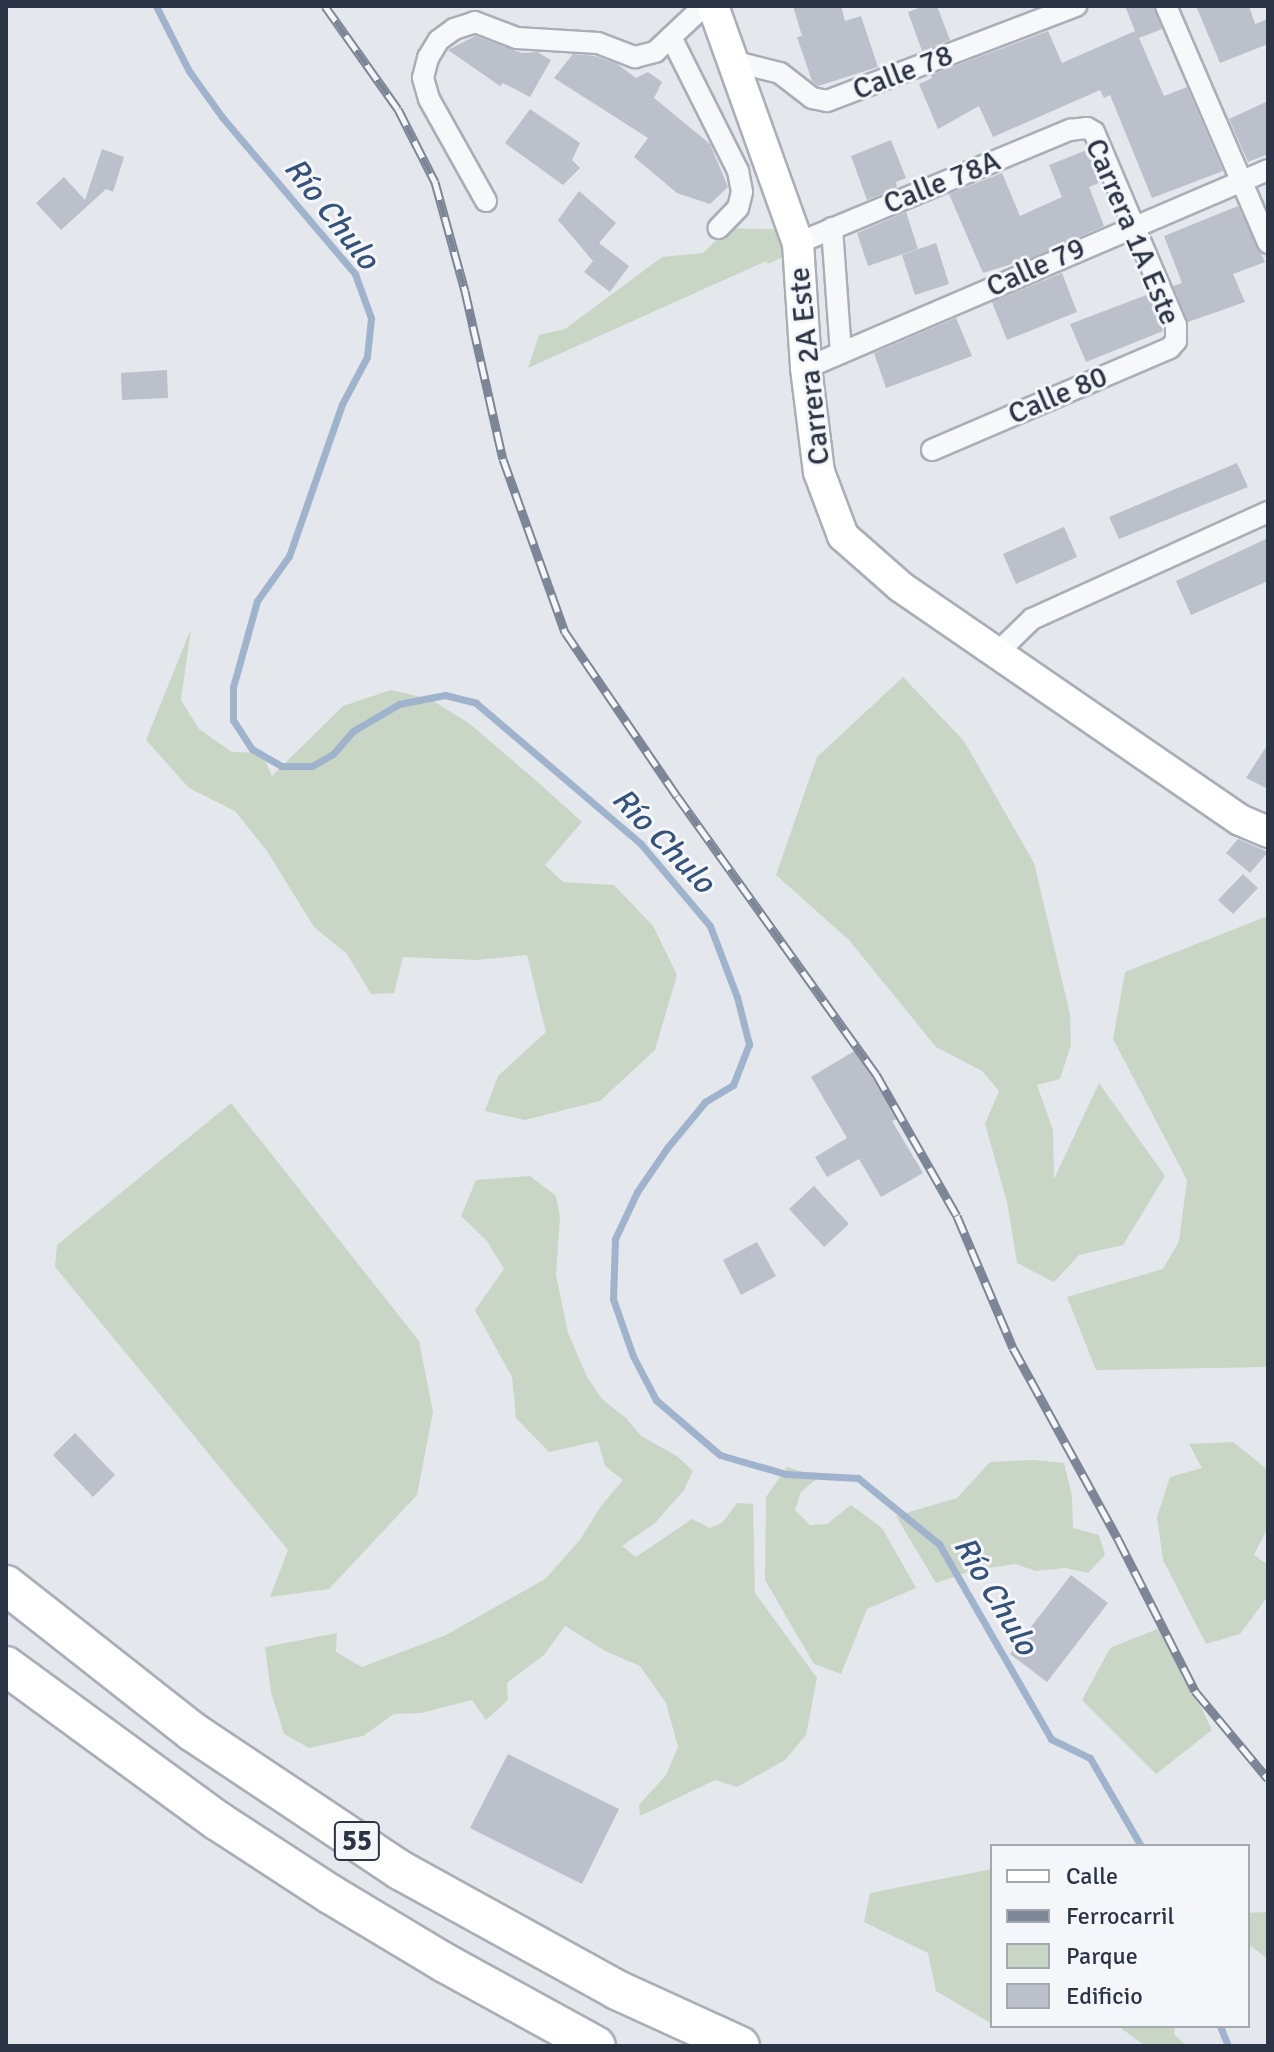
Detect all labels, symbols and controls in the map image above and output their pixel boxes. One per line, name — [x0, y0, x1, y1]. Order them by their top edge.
street label: Calle 78 — [848, 38, 958, 108]
street label: Carrera 1A Este — [1077, 133, 1187, 331]
street label: Calle 78A — [878, 143, 1006, 223]
water label: Río Chulo — [275, 150, 387, 278]
street label: Calle 79 — [981, 230, 1091, 306]
street label: Carrera 2A Este — [782, 265, 838, 467]
street label: Calle 80 — [1003, 359, 1113, 433]
water label: Río Chulo — [604, 780, 722, 902]
water label: Río Chulo — [945, 1530, 1045, 1662]
road number: 55 — [333, 1817, 381, 1865]
legend — [990, 1844, 1250, 2028]
text: Calle — [1066, 1861, 1118, 1891]
text: Ferrocarril — [1066, 1901, 1175, 1931]
text: Parque — [1066, 1941, 1138, 1971]
text: Edificio — [1066, 1981, 1143, 2011]

